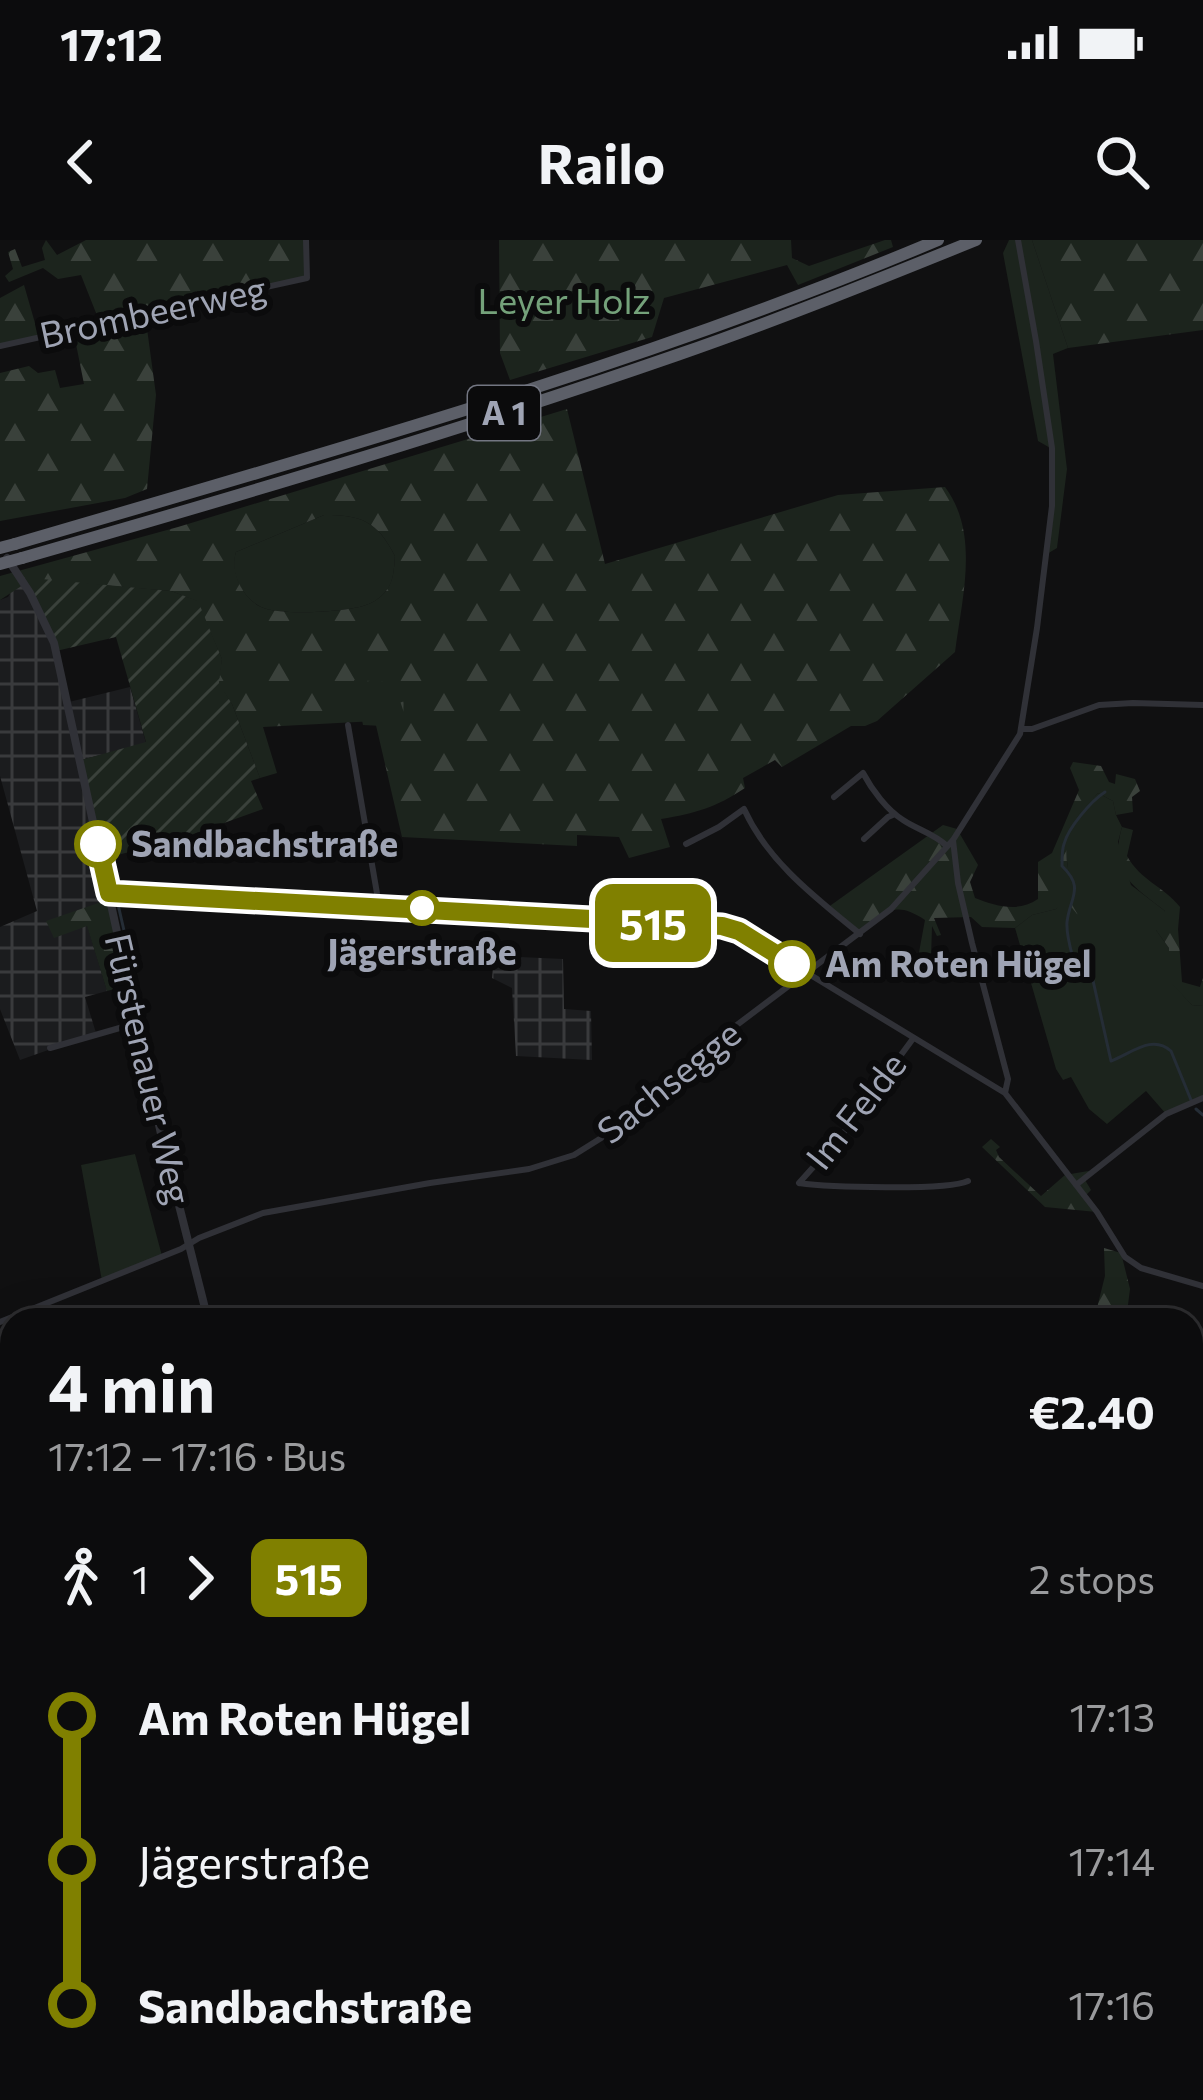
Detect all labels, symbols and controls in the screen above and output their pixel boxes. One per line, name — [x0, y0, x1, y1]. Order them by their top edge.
text: 17:12 — [60, 15, 163, 70]
icon: back — [48, 129, 114, 195]
text: Railo — [538, 129, 665, 195]
icon: search — [1089, 129, 1155, 195]
street label: Brombeerweg — [35, 265, 270, 356]
park label: Leyer Holz — [478, 277, 650, 321]
road number: A 1 — [468, 386, 540, 440]
place label: Sandbachstraße — [131, 820, 398, 864]
marker: Sandbachstraße — [76, 822, 120, 866]
line badge: 515 — [584, 884, 722, 962]
marker: Jägerstraße — [406, 892, 438, 924]
text: 515 — [619, 897, 687, 949]
place label: Jägerstraße — [327, 928, 517, 972]
street label: Fürstenauer Weg — [97, 929, 202, 1208]
place label: Am Roten Hügel — [825, 940, 1092, 984]
marker: Am Roten Hügel — [770, 942, 814, 986]
street label: Sachsegge — [587, 1009, 748, 1151]
street label: Im Felde — [795, 1043, 914, 1177]
text: 4 min — [48, 1345, 215, 1426]
text: €2.40 — [1029, 1383, 1155, 1438]
text: 17:12 – 17:16 · Bus — [48, 1431, 346, 1479]
icon: walk — [48, 1545, 114, 1611]
icon: forward — [167, 1545, 233, 1611]
text: 515 — [275, 1552, 343, 1604]
text: 1 — [132, 1554, 149, 1602]
text: 2 stops — [1029, 1554, 1155, 1602]
text: Am Roten Hügel — [138, 1689, 471, 1744]
text: 17:13 — [1070, 1692, 1155, 1740]
text: Jägerstraße — [138, 1833, 370, 1888]
text: 17:14 — [1068, 1836, 1155, 1884]
text: Sandbachstraße — [138, 1977, 472, 2032]
text: 17:16 — [1068, 1980, 1155, 2028]

